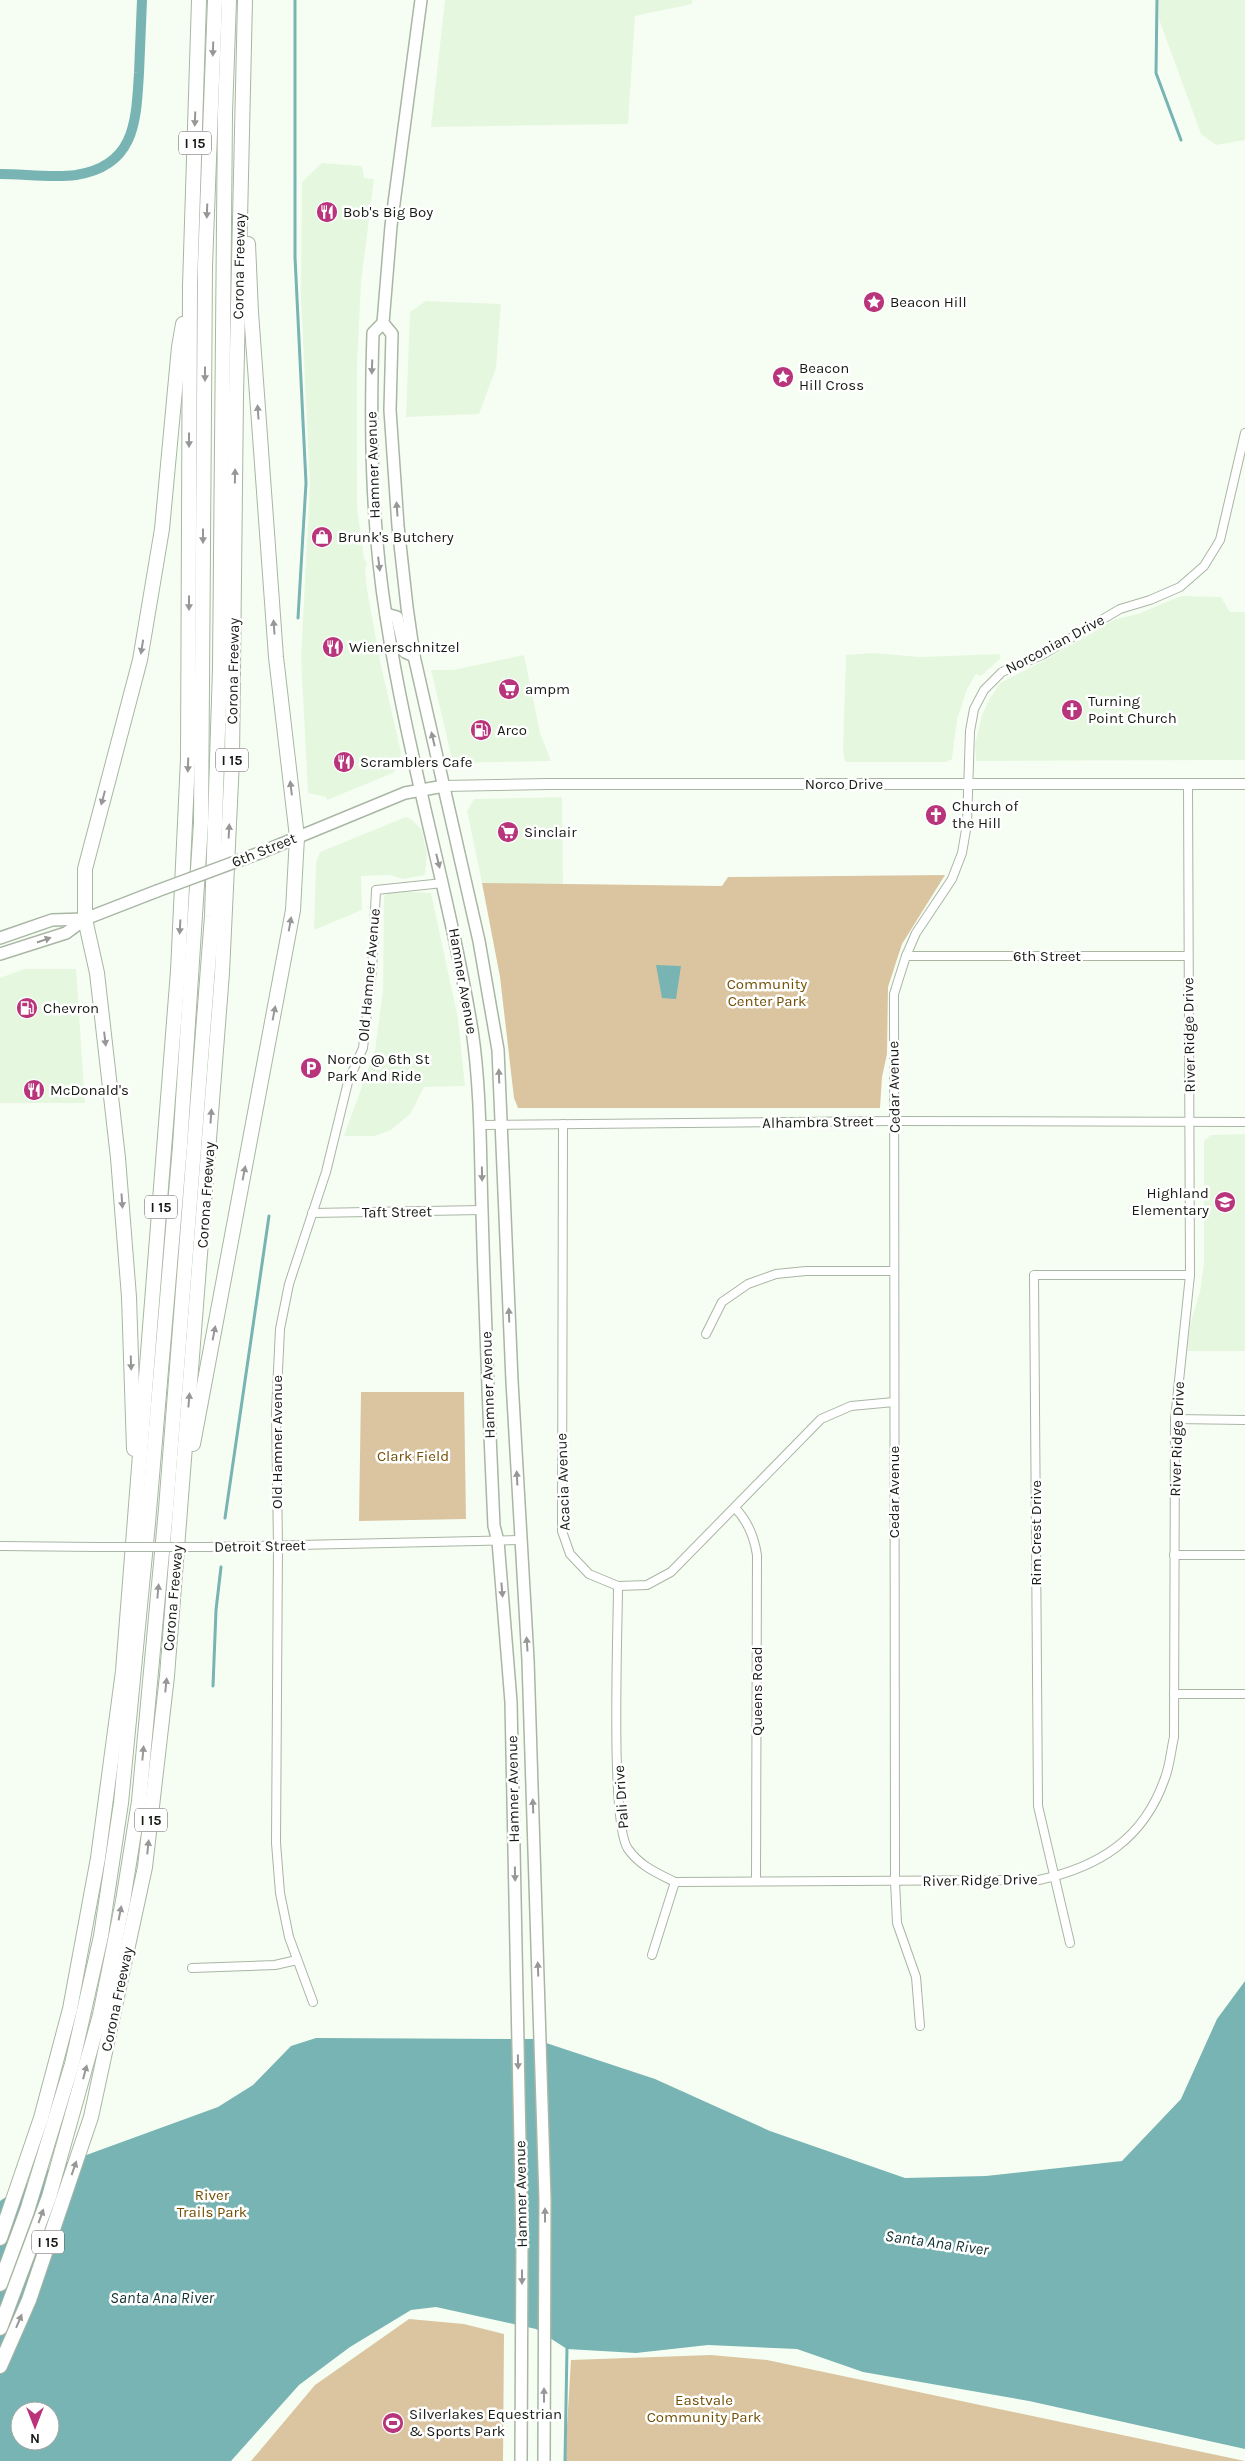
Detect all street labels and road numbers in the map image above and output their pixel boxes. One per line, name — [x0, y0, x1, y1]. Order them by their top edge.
road number: I 15 — [179, 132, 211, 154]
street label: Corona Freeway — [229, 212, 249, 319]
street label: Hamner Avenue — [362, 411, 384, 519]
street label: Norconian Drive — [1003, 610, 1107, 678]
street label: Corona Freeway — [223, 617, 243, 724]
road number: I 15 — [216, 748, 248, 772]
street label: Norco Drive — [805, 775, 883, 793]
street label: 6th Street — [229, 829, 299, 871]
street label: Old Hamner Avenue — [354, 908, 384, 1042]
street label: Hamner Avenue — [445, 927, 481, 1035]
street label: 6th Street — [1013, 947, 1081, 965]
street label: River Ridge Drive — [1179, 977, 1199, 1093]
street label: Cedar Avenue — [884, 1041, 904, 1133]
street label: Alhambra Street — [762, 1112, 874, 1132]
street label: Corona Freeway — [193, 1141, 219, 1249]
road number: I 15 — [145, 1196, 177, 1218]
street label: Taft Street — [362, 1202, 432, 1222]
street label: Hamner Avenue — [477, 1331, 499, 1439]
street label: Old Hamner Avenue — [268, 1375, 286, 1509]
street label: River Ridge Drive — [1166, 1381, 1188, 1497]
street label: Acacia Avenue — [552, 1433, 574, 1531]
street label: Cedar Avenue — [885, 1446, 903, 1538]
street label: Rim Crest Drive — [1027, 1480, 1045, 1586]
street label: Detroit Street — [214, 1536, 306, 1556]
street label: Corona Freeway — [159, 1544, 187, 1652]
street label: Queens Road — [748, 1646, 766, 1736]
street label: Hamner Avenue — [503, 1735, 523, 1843]
street label: Pali Drive — [610, 1765, 632, 1829]
road number: I 15 — [135, 1808, 167, 1832]
street label: River Ridge Drive — [922, 1870, 1038, 1890]
street label: Corona Freeway — [97, 1945, 137, 2053]
street label: Hamner Avenue — [511, 2140, 531, 2248]
road number: I 15 — [32, 2230, 64, 2254]

